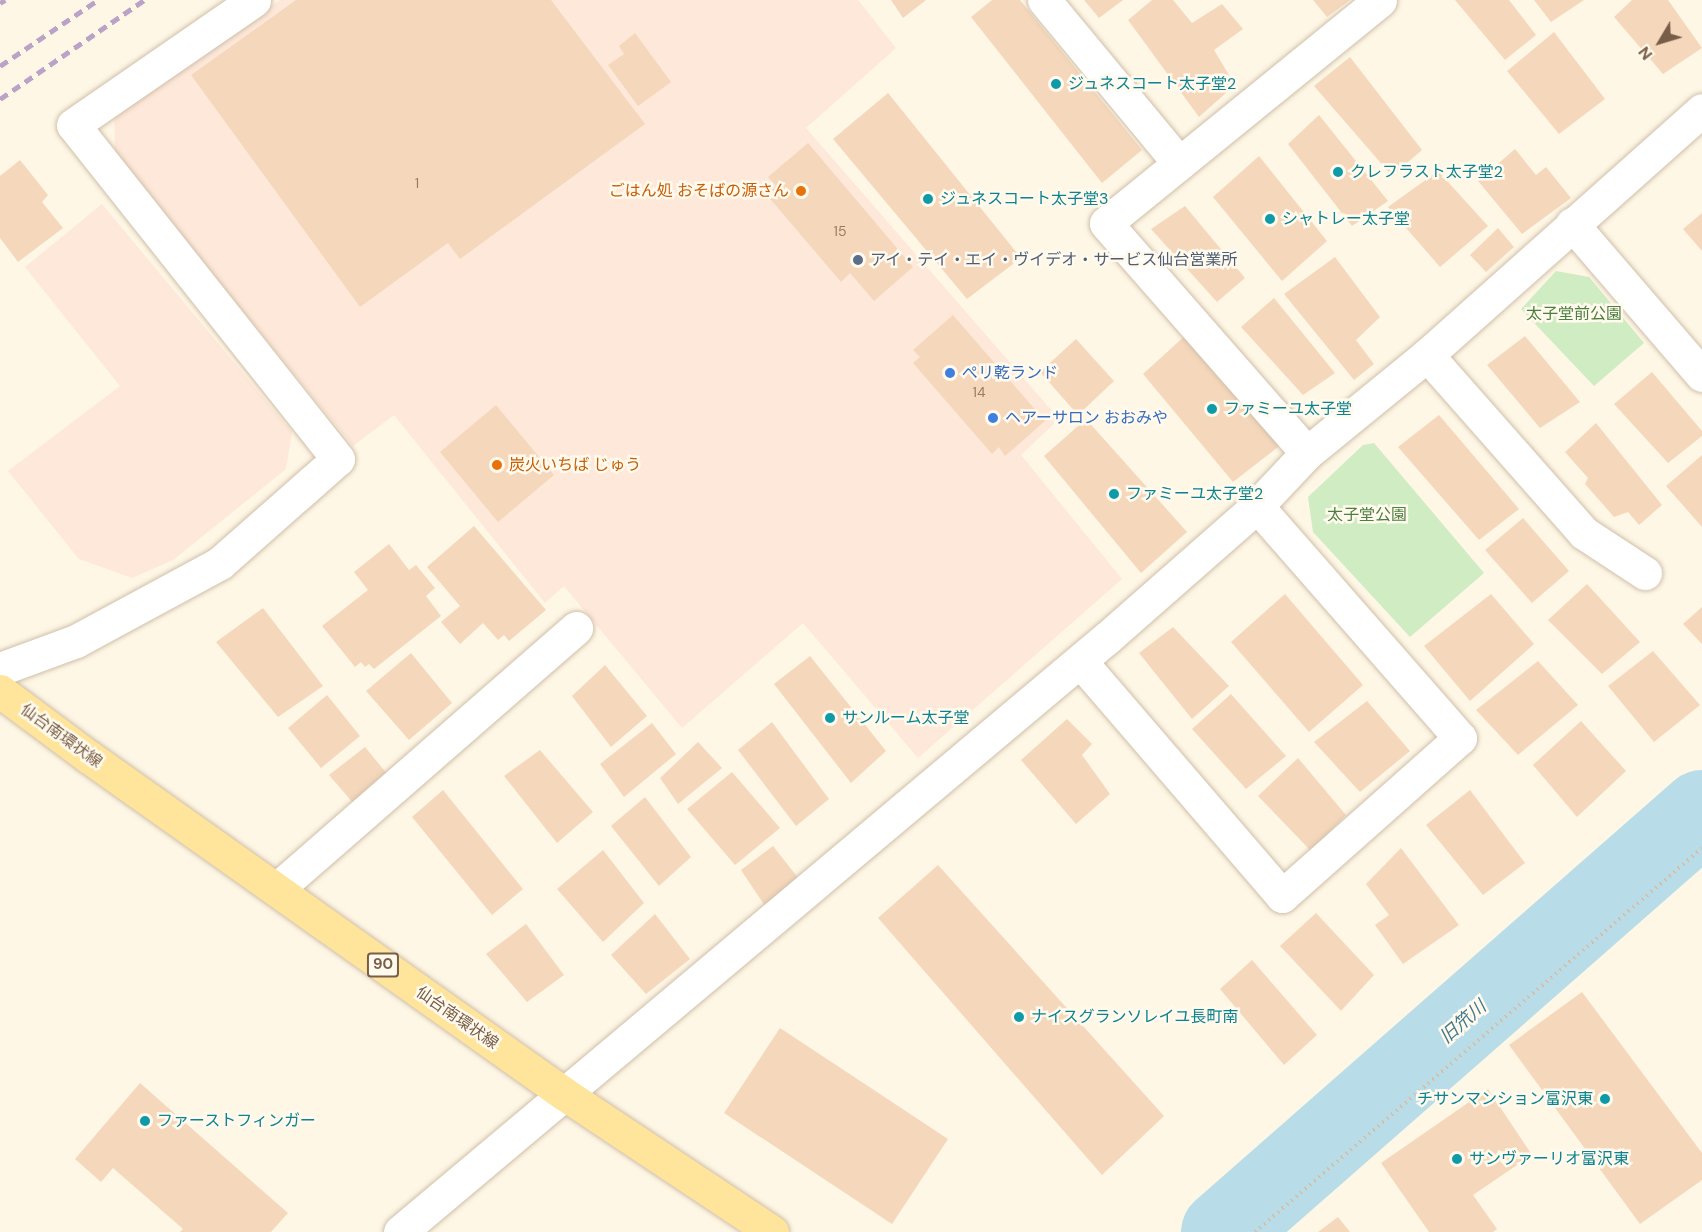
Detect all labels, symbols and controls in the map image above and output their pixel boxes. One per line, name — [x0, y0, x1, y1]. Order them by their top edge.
north arrow — [1630, 12, 1690, 72]
text: N — [1634, 42, 1657, 64]
place label: ジュネスコート太子堂2 — [1068, 74, 1237, 94]
marker: ジュネスコート太子堂2 — [1049, 77, 1063, 91]
place label: クレフラスト太子堂2 — [1350, 162, 1503, 182]
marker: クレフラスト太子堂2 — [1331, 165, 1345, 179]
house number: 1 — [415, 175, 419, 191]
place label: ごはん処 おそばの源さん — [609, 181, 789, 201]
marker: ごはん処 おそばの源さん — [794, 184, 808, 198]
place label: ジュネスコート太子堂3 — [940, 189, 1109, 209]
marker: ジュネスコート太子堂3 — [921, 192, 935, 206]
place label: シャトレー太子堂 — [1282, 209, 1410, 229]
marker: シャトレー太子堂 — [1263, 212, 1277, 226]
house number: 15 — [834, 223, 846, 239]
place label: アイ・テイ・エイ・ヴイデオ・サービス仙台営業所 — [870, 250, 1238, 270]
marker: アイ・テイ・エイ・ヴイデオ・サービス仙台営業所 — [851, 253, 865, 267]
park label: 太子堂前公園 — [1526, 304, 1622, 324]
place label: ぺリ乾ランド — [962, 363, 1058, 383]
marker: ぺリ乾ランド — [943, 366, 957, 380]
house number: 14 — [973, 384, 985, 400]
place label: ファミーユ太子堂 — [1224, 399, 1352, 419]
marker: ファミーユ太子堂 — [1205, 402, 1219, 416]
place label: ヘアーサロン おおみや — [1005, 408, 1168, 428]
marker: ヘアーサロン おおみや — [986, 411, 1000, 425]
place label: 炭火いちば じゅう — [509, 455, 641, 475]
marker: 炭火いちば じゅう — [490, 458, 504, 472]
place label: ファミーユ太子堂2 — [1126, 484, 1263, 504]
marker: ファミーユ太子堂2 — [1107, 487, 1121, 501]
park label: 太子堂公園 — [1327, 505, 1407, 525]
street label: 仙台南環状線 — [17, 700, 105, 772]
place label: サンルーム太子堂 — [842, 708, 970, 728]
marker: サンルーム太子堂 — [823, 711, 837, 725]
road number: 90 — [366, 953, 400, 977]
street label: 仙台南環状線 — [412, 983, 502, 1053]
water label: 旧笊川 — [1436, 996, 1490, 1048]
place label: ナイスグランソレイユ長町南 — [1031, 1007, 1239, 1027]
marker: ナイスグランソレイユ長町南 — [1012, 1010, 1026, 1024]
place label: チサンマンション富沢東 — [1417, 1089, 1593, 1109]
marker: チサンマンション富沢東 — [1598, 1092, 1612, 1106]
place label: ファーストフィンガー — [157, 1111, 317, 1131]
marker: ファーストフィンガー — [138, 1114, 152, 1128]
place label: サンヴァーリオ富沢東 — [1469, 1149, 1629, 1169]
marker: サンヴァーリオ富沢東 — [1450, 1152, 1464, 1166]

